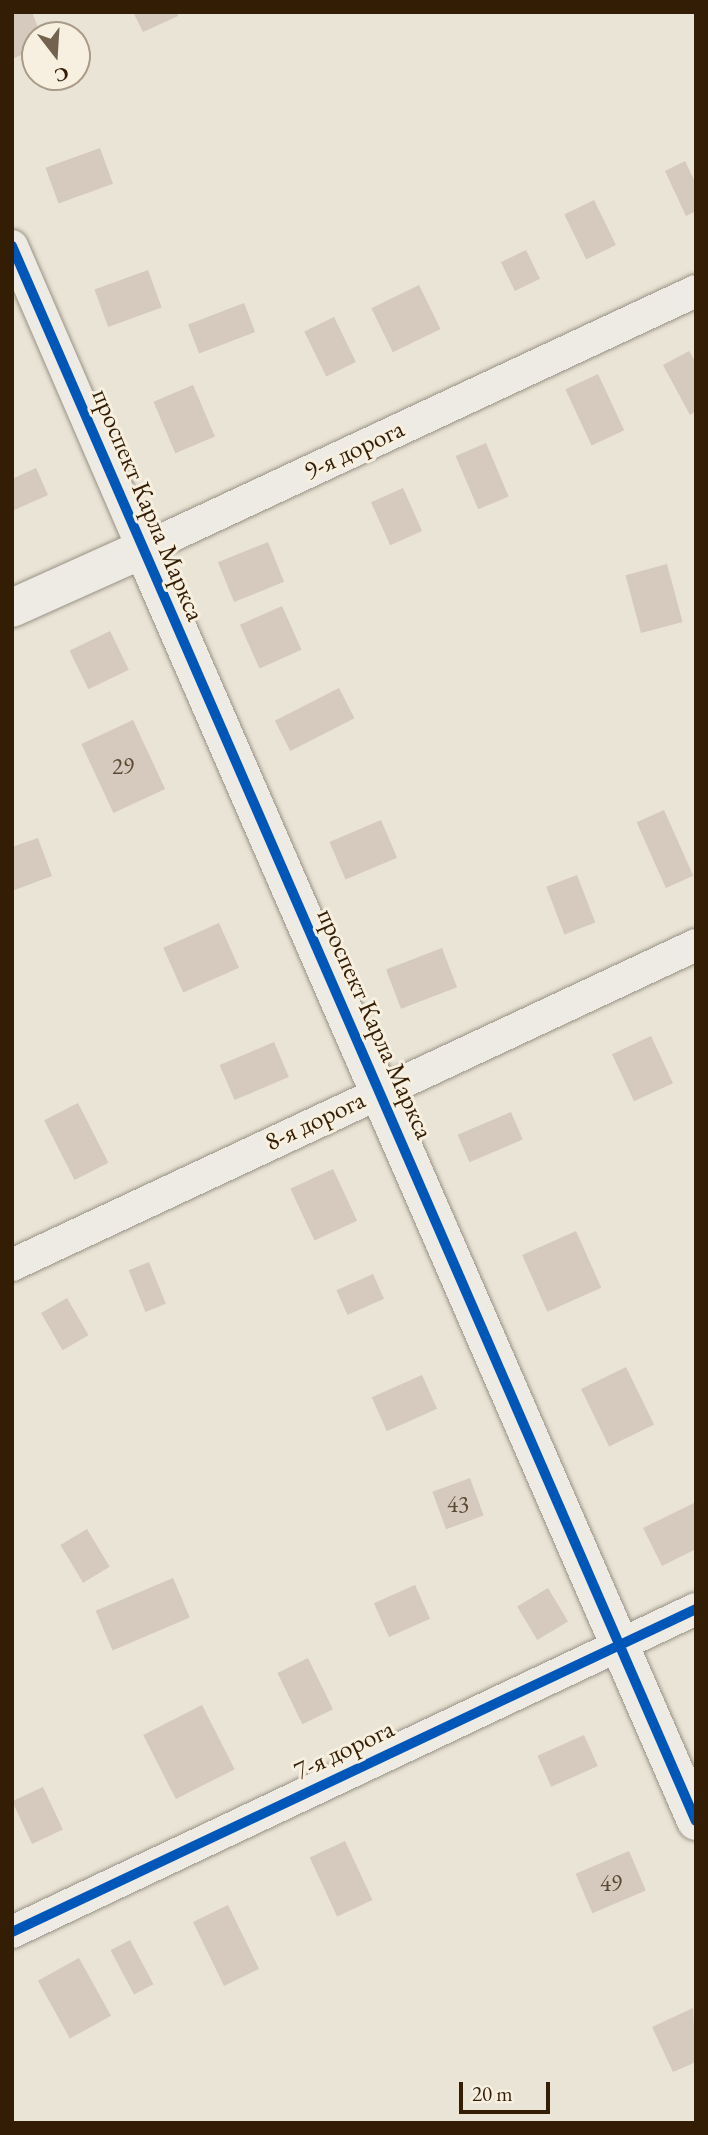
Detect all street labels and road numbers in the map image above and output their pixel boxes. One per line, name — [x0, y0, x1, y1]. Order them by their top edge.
street label: проспект Карла Маркса — [85, 384, 211, 626]
street label: 9-я дорога — [299, 413, 409, 487]
street label: проспект Карла Маркса — [310, 904, 440, 1144]
street label: 8-я дорога — [260, 1084, 370, 1158]
street label: 7-я дорога — [289, 1713, 399, 1787]

